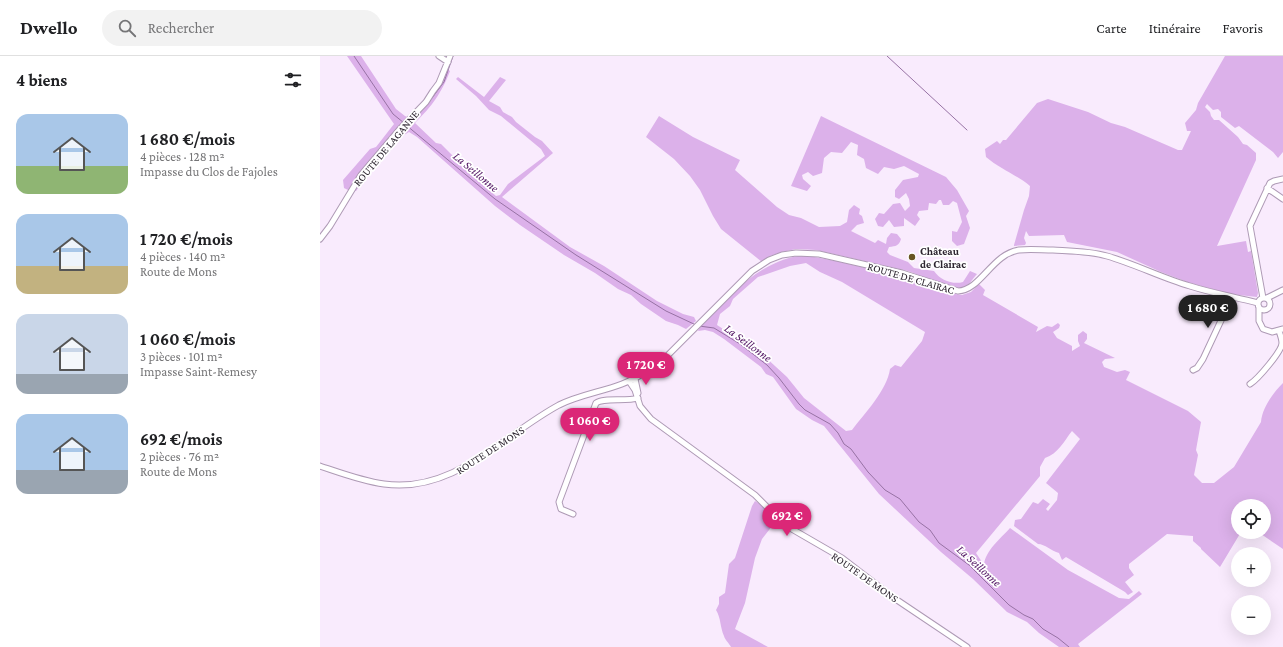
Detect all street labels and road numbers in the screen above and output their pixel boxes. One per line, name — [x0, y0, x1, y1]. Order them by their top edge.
street label: ROUTE DE LAGANNE — [351, 108, 421, 188]
street label: ROUTE DE CLAIRAC — [866, 260, 956, 296]
street label: ROUTE DE MONS — [454, 424, 526, 476]
street label: ROUTE DE MONS — [829, 549, 901, 605]

